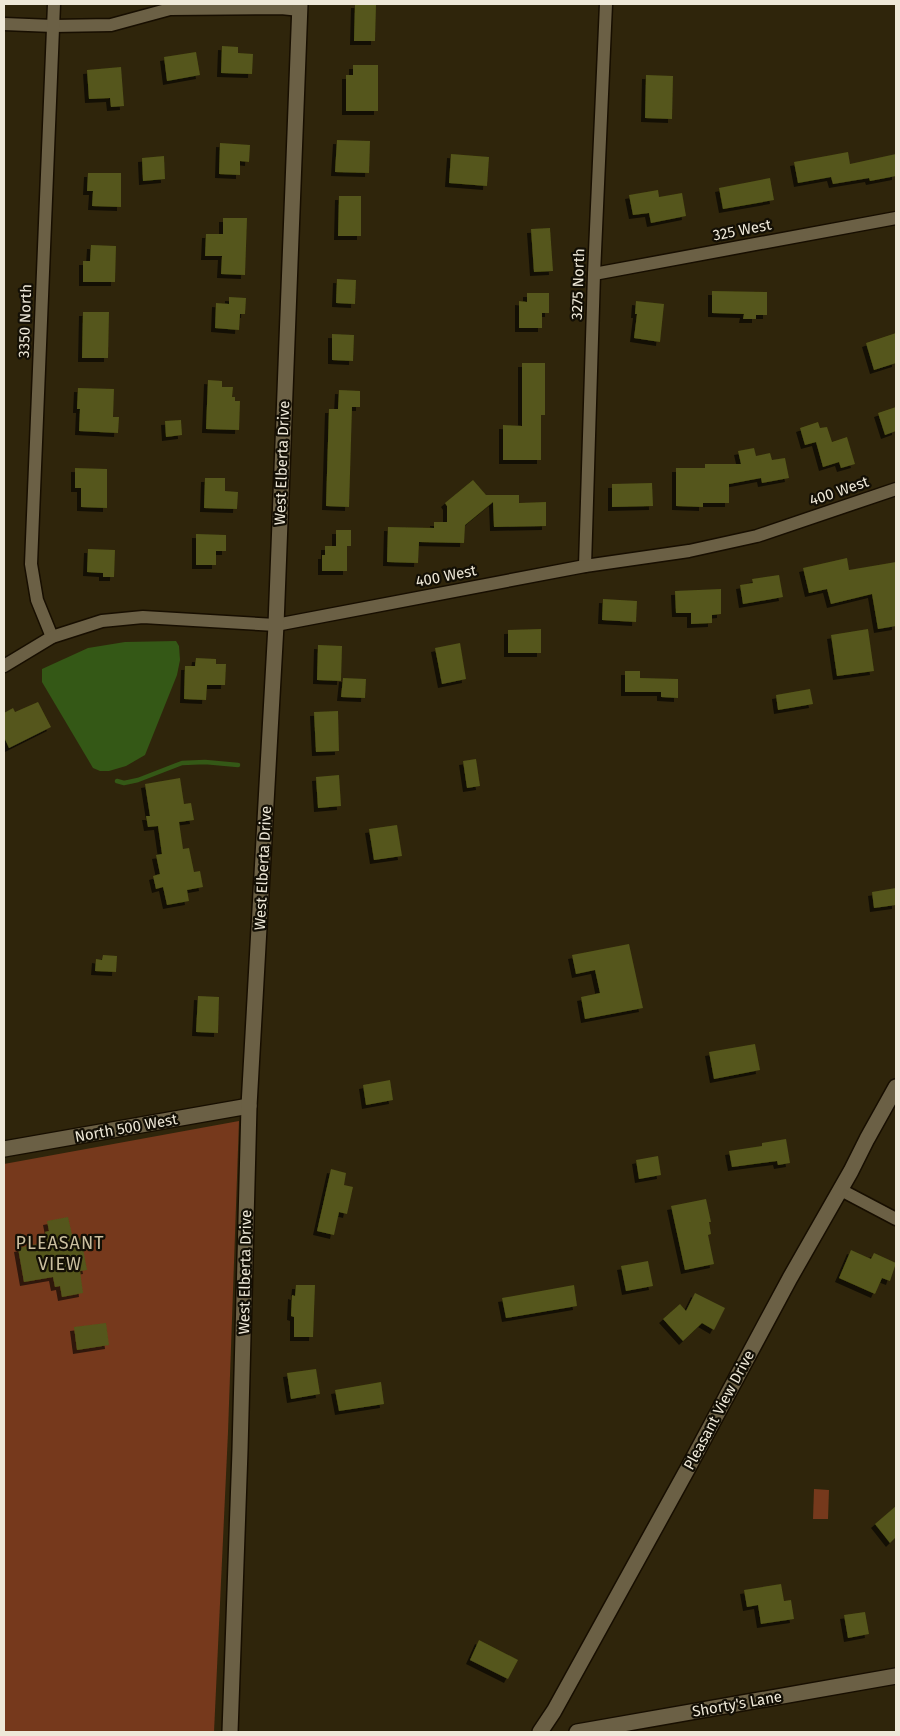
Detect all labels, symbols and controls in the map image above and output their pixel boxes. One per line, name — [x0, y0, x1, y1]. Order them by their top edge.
street label: 325 West — [711, 215, 773, 244]
street label: 3275 North — [568, 248, 588, 320]
street label: 3350 North — [15, 284, 35, 358]
street label: West Elberta Drive — [271, 400, 293, 526]
street label: 400 West — [807, 472, 872, 510]
street label: 400 West — [414, 561, 478, 591]
street label: West Elberta Drive — [251, 805, 275, 931]
street label: North 500 West — [73, 1110, 179, 1146]
street label: West Elberta Drive — [235, 1210, 255, 1334]
district label: PLEASANT VIEW — [16, 1232, 105, 1275]
street label: Pleasant View Drive — [680, 1347, 758, 1473]
street label: Shorty's Lane — [691, 1687, 783, 1721]

